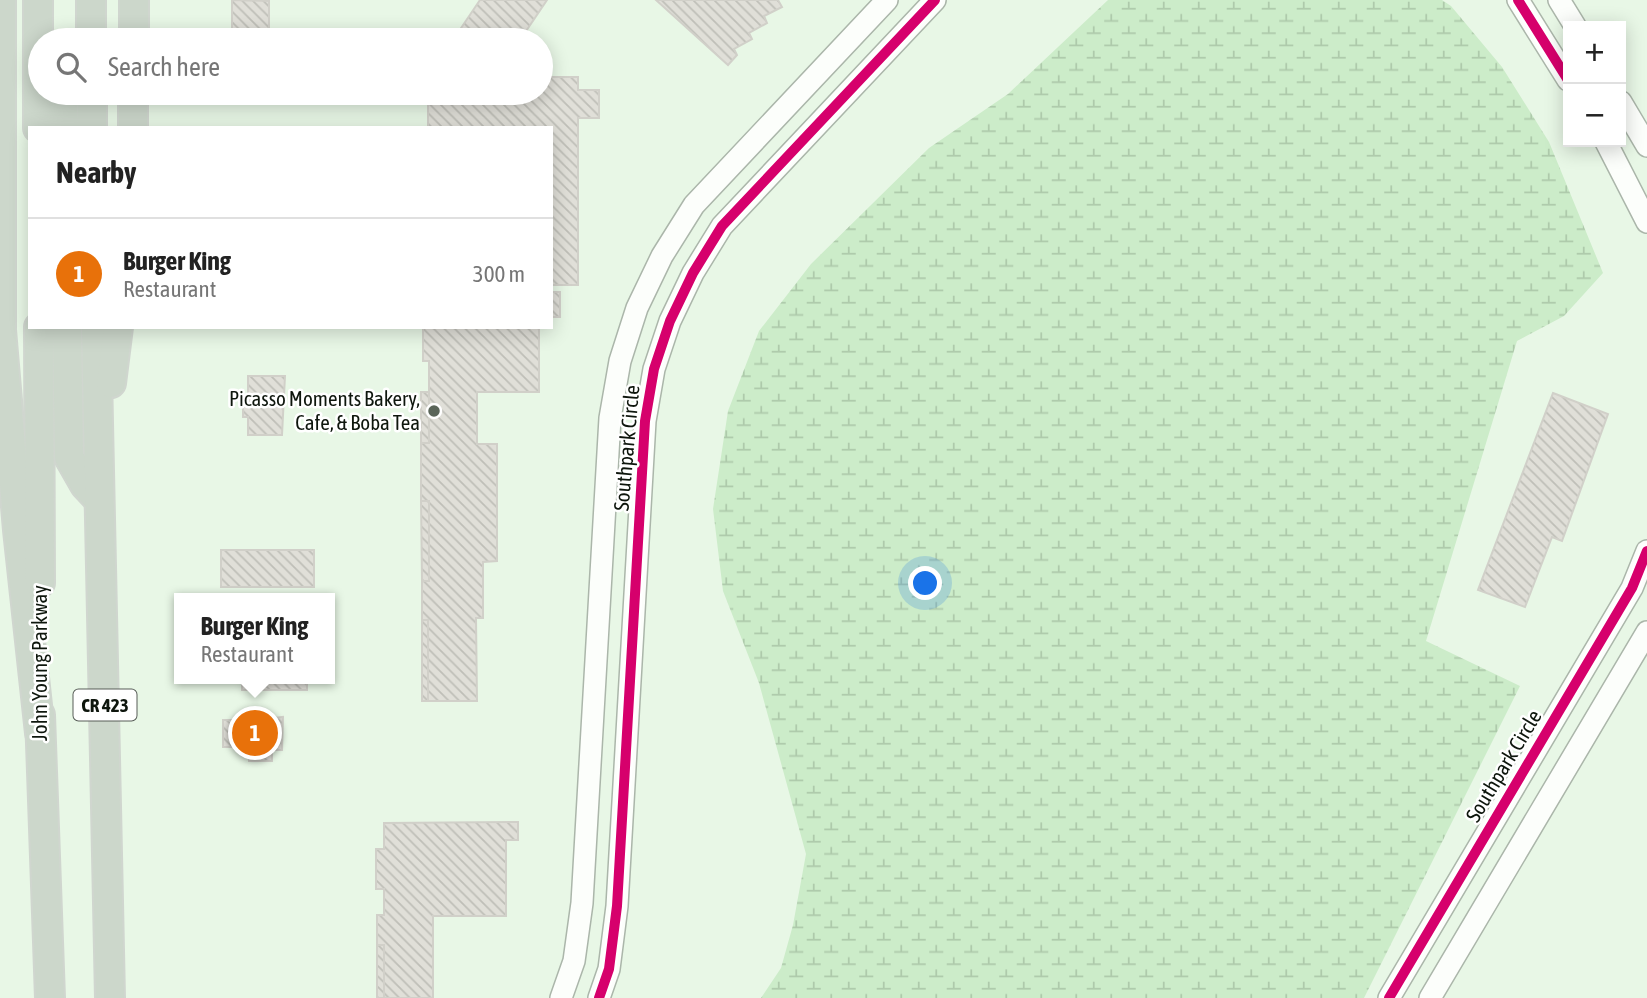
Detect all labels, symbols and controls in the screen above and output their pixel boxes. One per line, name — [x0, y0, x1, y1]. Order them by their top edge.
map controls — [1563, 21, 1626, 147]
button: + — [1563, 21, 1626, 84]
search box — [28, 28, 553, 105]
icon: search — [52, 48, 90, 86]
text: Search here — [108, 52, 220, 82]
button: − — [1563, 84, 1626, 147]
text: Nearby — [56, 155, 136, 189]
text: Burger King — [123, 246, 231, 276]
text: 1 — [74, 261, 84, 287]
text: 300 m — [473, 261, 525, 287]
text: Restaurant — [123, 276, 216, 302]
street label: Southpark Circle — [609, 384, 643, 512]
place label: Picasso Moments Bakery, Cafe, & Boba Tea — [229, 386, 420, 434]
marker: Picasso Moments Bakery, Cafe, & Boba Tea — [426, 403, 442, 419]
your location — [908, 566, 942, 600]
street label: John Young Parkway — [27, 585, 51, 741]
popup — [174, 593, 335, 684]
text: Burger King — [201, 611, 308, 641]
text: Restaurant — [201, 641, 294, 667]
road number: CR 423 — [74, 690, 136, 720]
street label: Southpark Circle — [1460, 705, 1546, 826]
pin: 1 — [232, 707, 278, 759]

